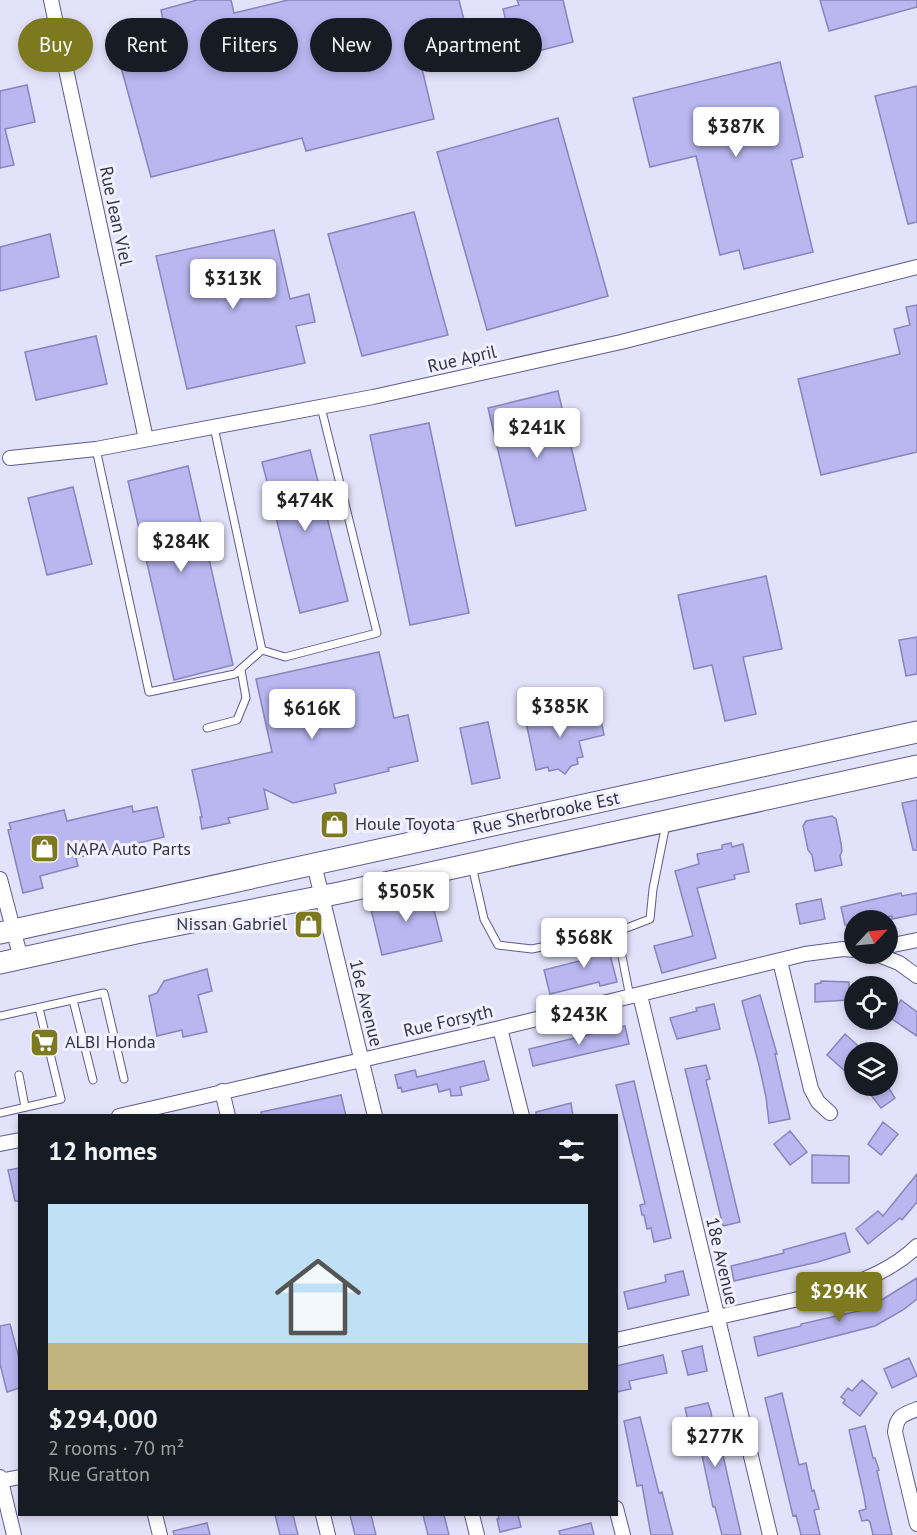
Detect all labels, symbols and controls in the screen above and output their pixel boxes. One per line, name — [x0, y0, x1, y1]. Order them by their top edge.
chip: Buy — [18, 18, 93, 72]
chip: Rent — [105, 18, 188, 72]
chip: Filters — [200, 18, 298, 72]
chip: New — [310, 18, 392, 72]
chip: Apartment — [404, 18, 542, 72]
pin: $387K — [694, 107, 778, 158]
text: $387K — [707, 113, 765, 139]
street label: Rue Jean Viel — [95, 164, 138, 268]
pin: $313K — [191, 259, 275, 310]
text: $313K — [204, 265, 262, 291]
street label: Rue April — [425, 339, 499, 378]
pin: $241K — [495, 408, 579, 459]
text: $241K — [508, 414, 566, 440]
pin: $474K — [263, 481, 347, 532]
text: $474K — [276, 487, 334, 513]
pin: $284K — [139, 522, 223, 573]
text: $284K — [152, 528, 210, 554]
pin: $385K — [518, 687, 602, 738]
pin: $616K — [270, 689, 354, 740]
text: $385K — [531, 693, 589, 719]
text: $616K — [283, 695, 341, 721]
street label: Rue Sherbrooke Est — [470, 786, 621, 839]
shop icon: Houle Toyota — [318, 808, 350, 840]
place label: Houle Toyota — [355, 812, 455, 835]
shop icon: NAPA Auto Parts — [29, 833, 61, 865]
place label: NAPA Auto Parts — [66, 837, 191, 860]
pin: $505K — [364, 872, 448, 923]
text: $505K — [377, 878, 435, 904]
shop icon: Nissan Gabriel — [292, 908, 324, 940]
north arrow — [844, 910, 898, 964]
map controls — [844, 910, 898, 1096]
place label: Nissan Gabriel — [176, 912, 288, 935]
pin: $568K — [542, 918, 626, 969]
text: $568K — [555, 924, 613, 950]
street label: 16e Avenue — [345, 957, 388, 1049]
button: locate — [844, 976, 898, 1030]
pin: $243K — [537, 995, 621, 1046]
street label: Rue Forsyth — [401, 999, 495, 1042]
text: $243K — [550, 1001, 608, 1027]
supermarket icon: ALBI Honda — [28, 1026, 60, 1058]
place label: ALBI Honda — [65, 1030, 156, 1053]
button: layers — [844, 1042, 898, 1096]
text: 12 homes — [48, 1134, 157, 1167]
icon: filters — [555, 1134, 588, 1167]
street label: 18e Avenue — [701, 1215, 744, 1307]
icon: home — [264, 1243, 372, 1351]
pin: $294K — [797, 1272, 881, 1323]
text: $294K — [810, 1278, 868, 1304]
text: $294,000 — [48, 1402, 158, 1435]
pin: $277K — [673, 1417, 757, 1468]
text: $277K — [686, 1423, 744, 1449]
text: 2 rooms · 70 m² — [48, 1435, 184, 1461]
text: Rue Gratton — [48, 1461, 150, 1487]

